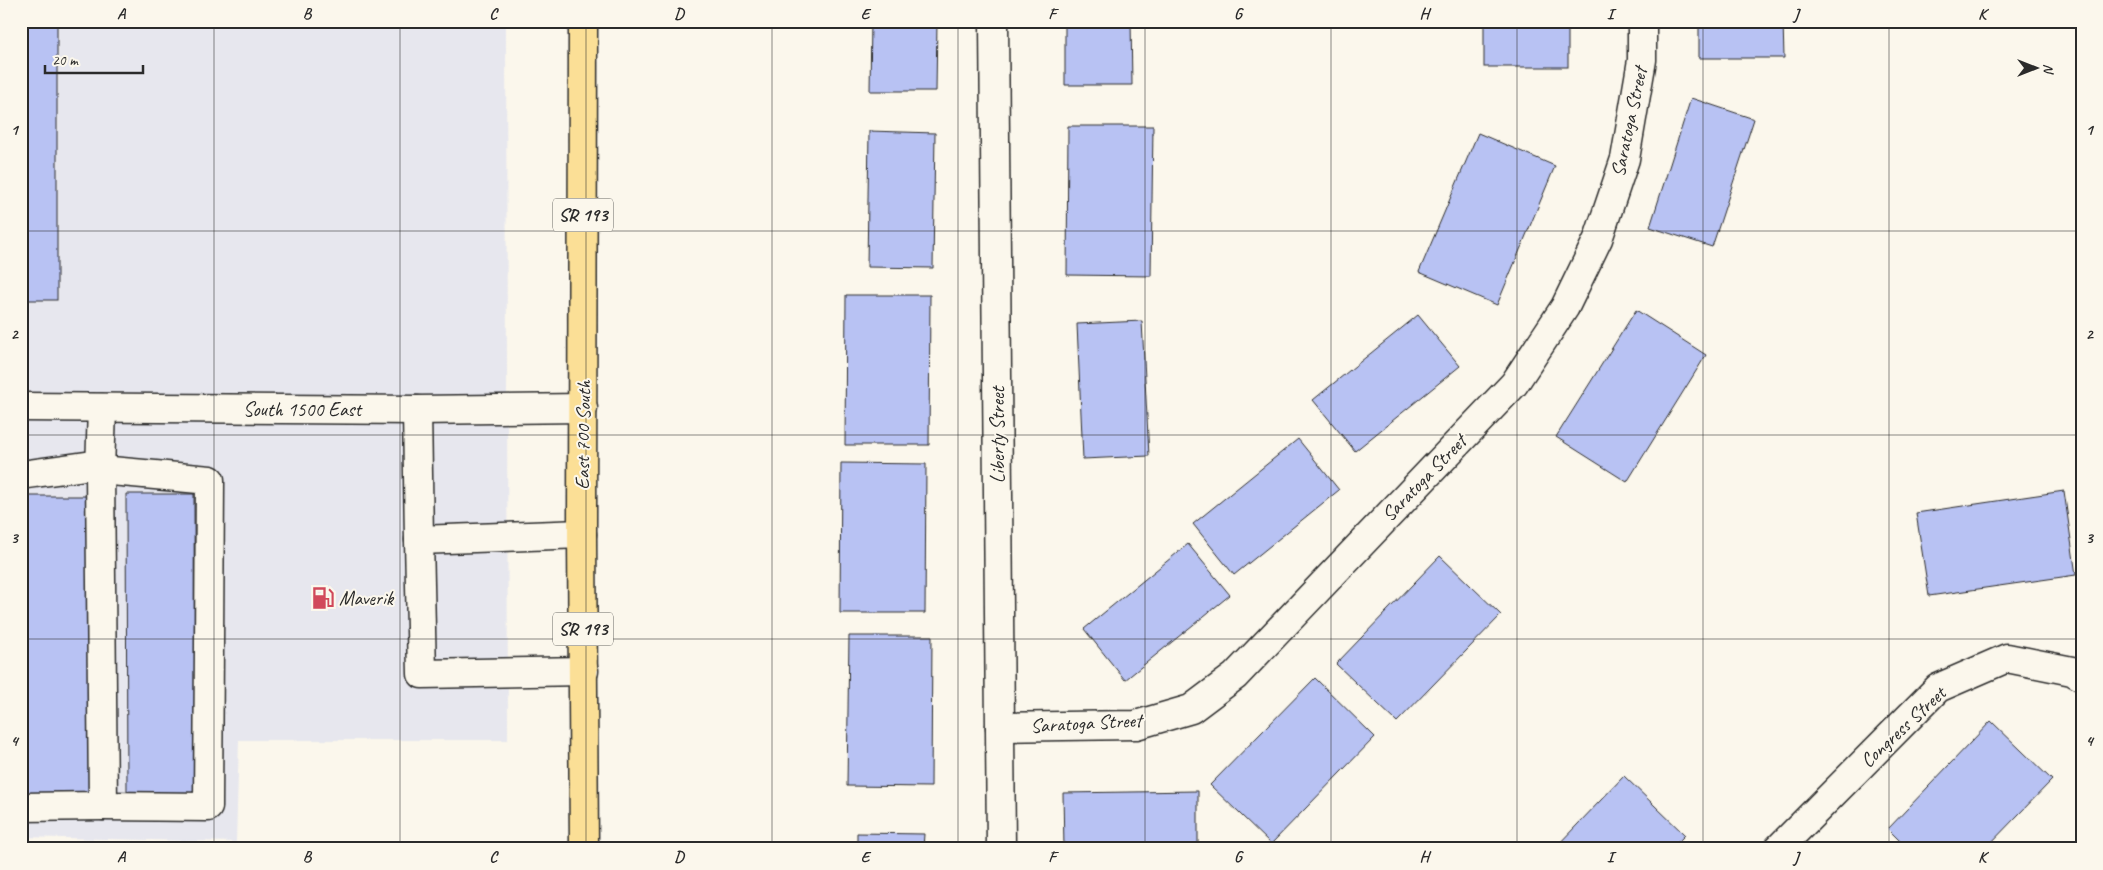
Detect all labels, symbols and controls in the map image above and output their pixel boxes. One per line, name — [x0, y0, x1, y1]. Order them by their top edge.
text: A — [117, 4, 127, 24]
text: B — [303, 4, 313, 24]
text: C — [489, 4, 499, 24]
text: D — [674, 4, 685, 24]
text: E — [861, 4, 872, 24]
text: F — [1048, 4, 1059, 24]
text: G — [1234, 4, 1244, 24]
text: H — [1419, 4, 1431, 24]
text: I — [1607, 4, 1617, 24]
text: J — [1792, 4, 1801, 24]
text: K — [1978, 4, 1990, 24]
scale bar — [45, 42, 142, 74]
north arrow — [2010, 42, 2060, 92]
text: 20 m — [52, 51, 79, 70]
street label: Saratoga Street — [1605, 62, 1654, 179]
text: N — [2040, 64, 2057, 75]
text: 1 — [10, 120, 19, 140]
text: 1 — [2085, 120, 2094, 140]
road number: SR 193 — [553, 198, 613, 232]
text: 2 — [10, 324, 19, 344]
text: 2 — [2085, 324, 2094, 344]
street label: East 700 South — [570, 379, 596, 490]
street label: Liberty Street — [985, 384, 1010, 483]
street label: South 1500 East — [243, 397, 363, 422]
street label: Saratoga Street — [1376, 427, 1474, 527]
text: 3 — [10, 528, 19, 548]
text: 3 — [2085, 528, 2094, 548]
fuel station icon: Maverik — [310, 585, 336, 611]
place label: Maverik — [339, 586, 395, 611]
road number: SR 193 — [553, 612, 613, 646]
street label: Congress Street — [1855, 679, 1953, 773]
street label: Saratoga Street — [1030, 707, 1146, 738]
text: 4 — [10, 731, 19, 751]
text: 4 — [2085, 731, 2094, 751]
text: A — [117, 847, 127, 867]
text: B — [303, 847, 313, 867]
text: C — [489, 847, 499, 867]
text: D — [674, 847, 685, 867]
text: E — [861, 847, 872, 867]
text: F — [1048, 847, 1059, 867]
text: G — [1234, 847, 1244, 867]
text: H — [1419, 847, 1431, 867]
text: I — [1607, 847, 1617, 867]
text: J — [1792, 847, 1801, 867]
text: K — [1978, 847, 1990, 867]

